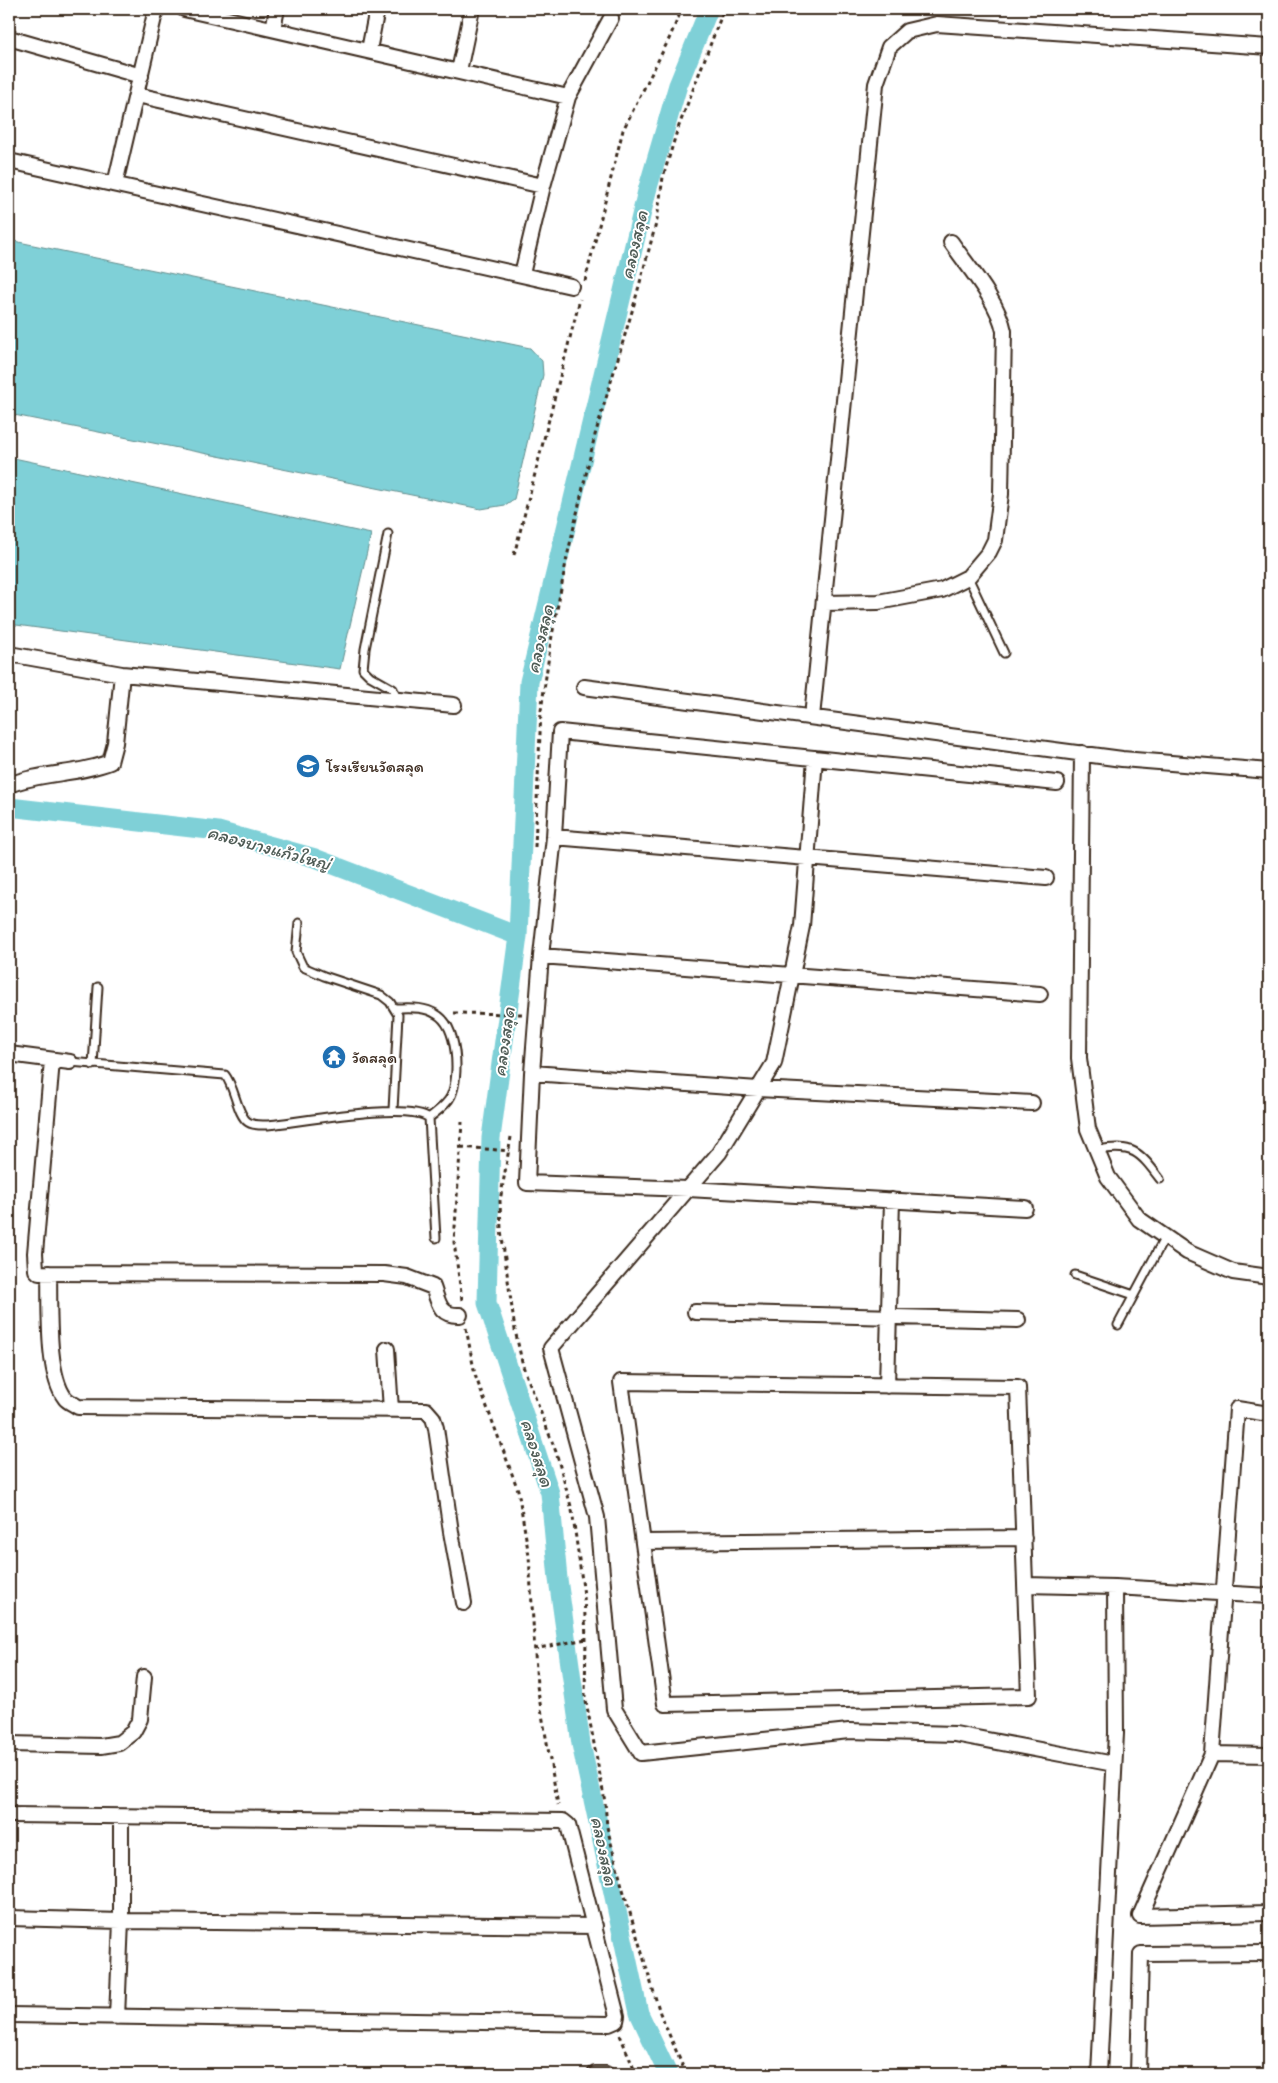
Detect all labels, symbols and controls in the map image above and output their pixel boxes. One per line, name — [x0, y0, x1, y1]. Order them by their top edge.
water label: คลองสลุด — [615, 208, 654, 282]
water label: คลองสลุด — [521, 602, 560, 676]
school or university icon: โรงเรียนวัดสลุด — [295, 753, 321, 779]
place label: โรงเรียนวัดสลุด — [325, 757, 424, 777]
water label: คลองบางแก้วใหญ่ — [205, 821, 335, 876]
water label: คลองสลุด — [488, 1005, 521, 1078]
temple icon: วัดสลุด — [321, 1044, 347, 1070]
place label: วัดสลุด — [352, 1048, 397, 1068]
water label: คลองสลุด — [515, 1416, 558, 1491]
water label: คลองสลุด — [585, 1814, 622, 1888]

